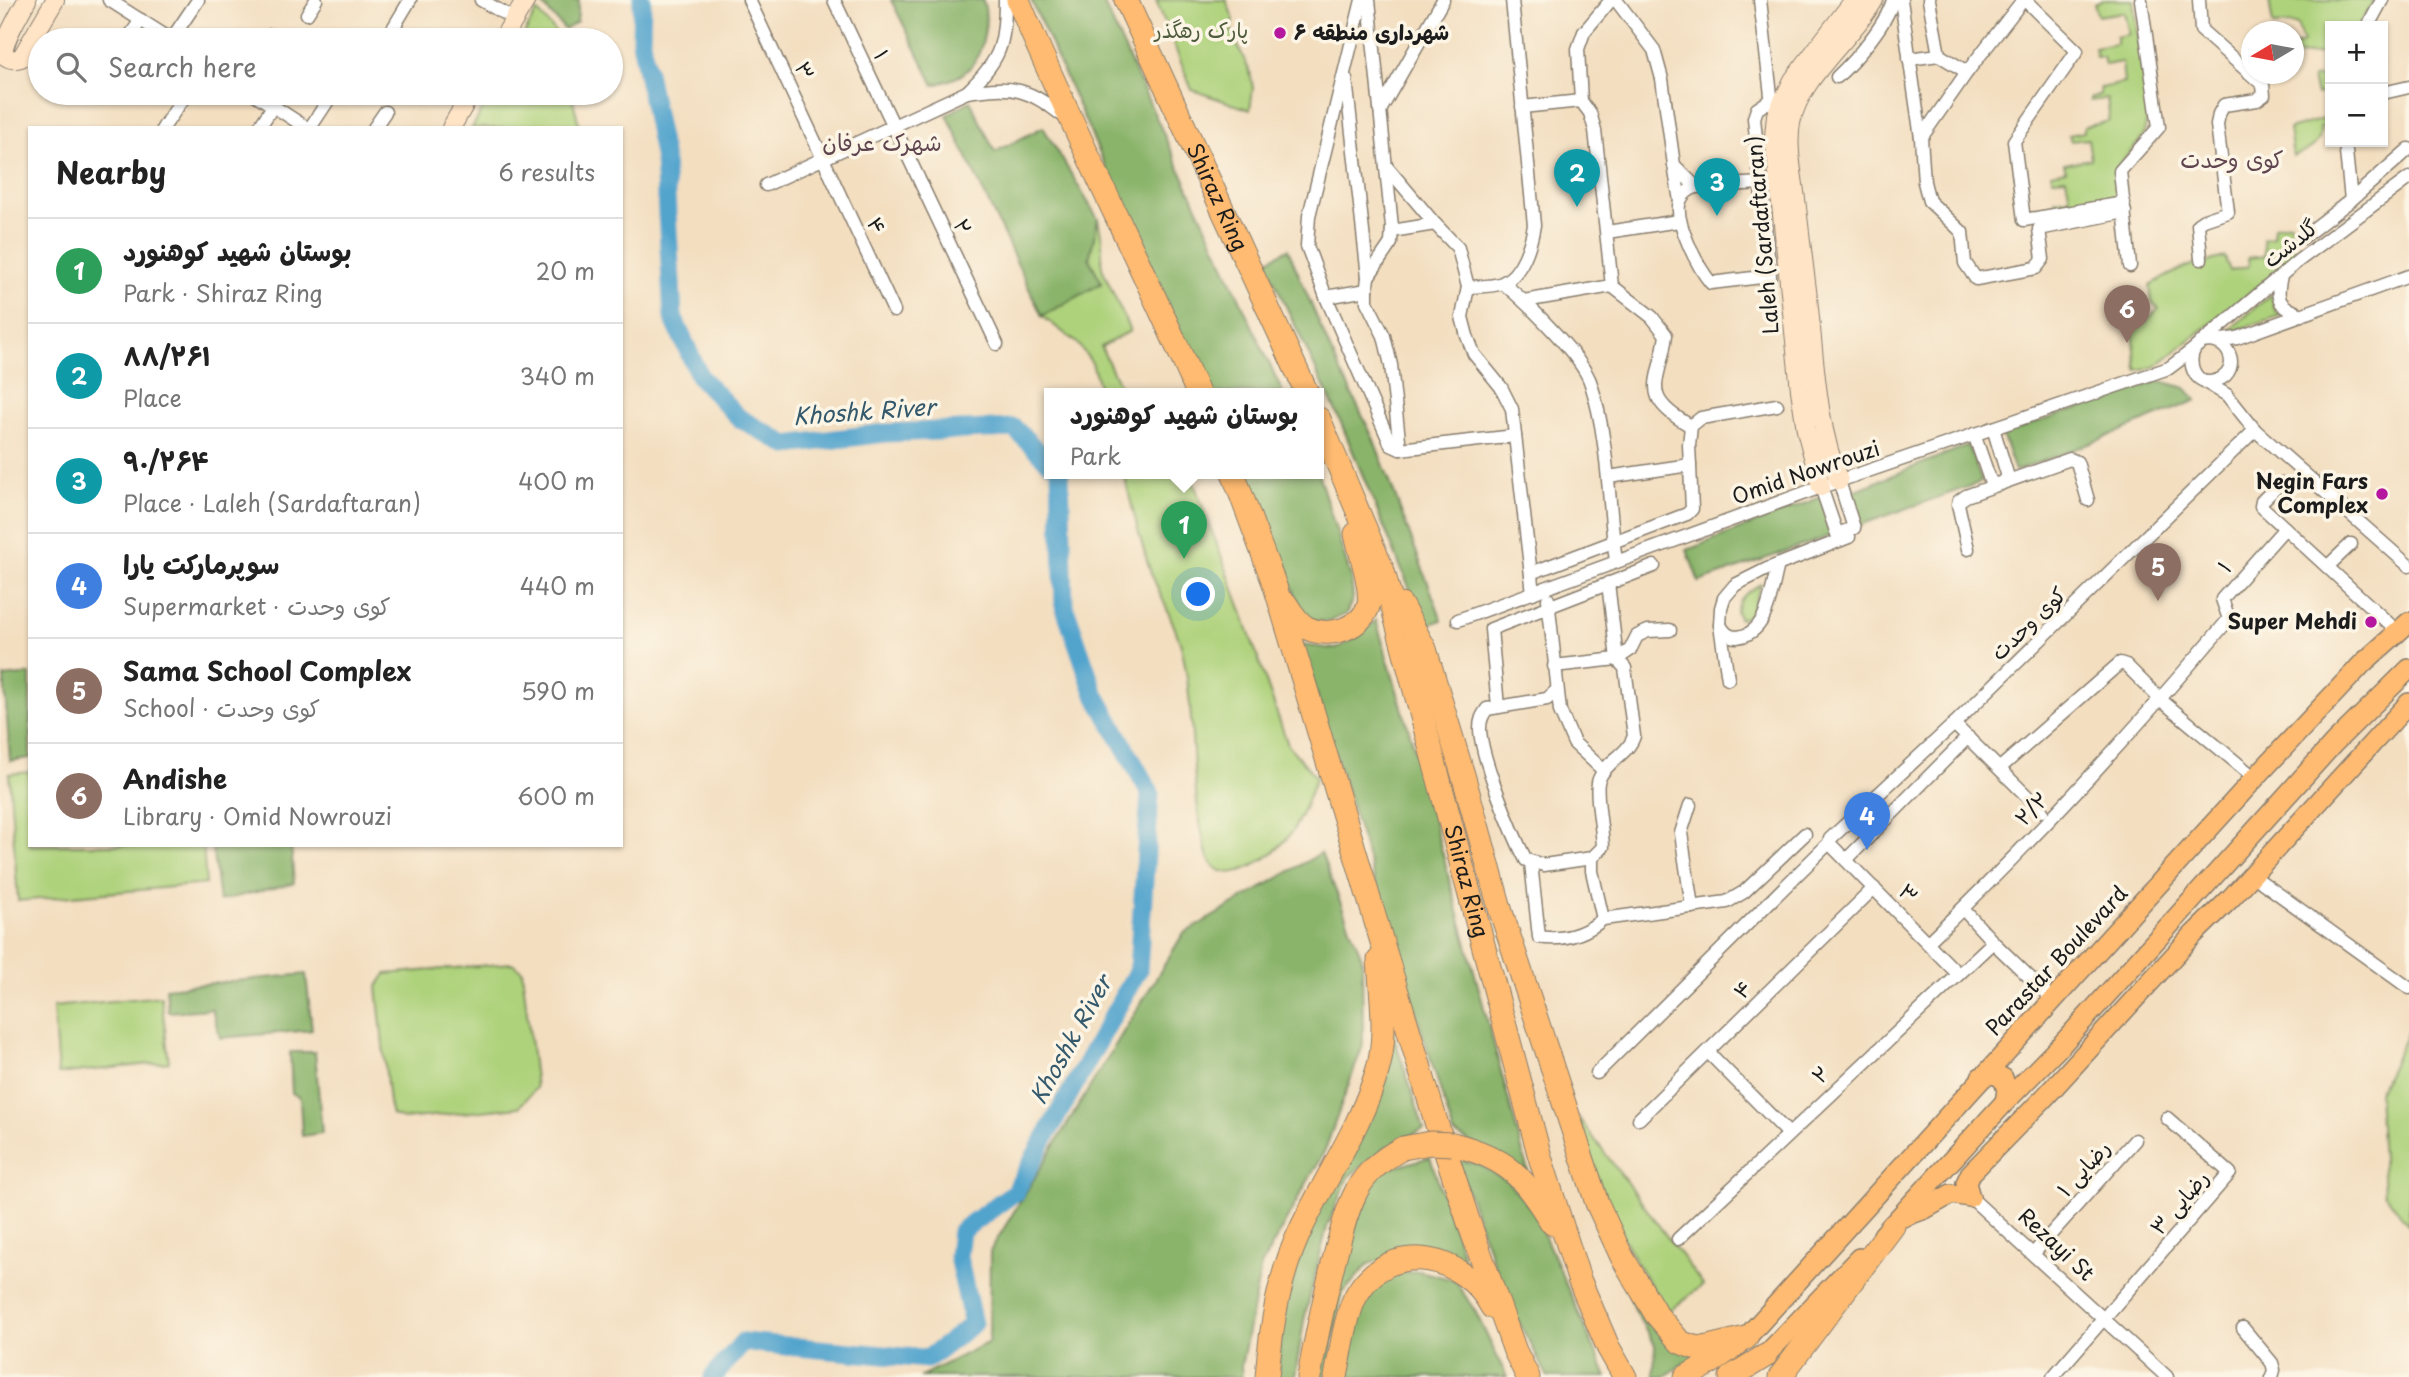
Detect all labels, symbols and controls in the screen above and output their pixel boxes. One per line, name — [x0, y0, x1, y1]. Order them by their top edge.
park label: پارک رهگذر — [1153, 13, 1248, 45]
place label: شهرداری منطقه ۶ — [1294, 15, 1449, 47]
north arrow — [2241, 21, 2304, 84]
map controls — [2325, 21, 2388, 147]
button: + — [2325, 21, 2388, 84]
marker: شهرداری منطقه ۶ — [1272, 25, 1288, 41]
search box — [28, 28, 623, 105]
street label: ۱ — [867, 44, 899, 64]
text: Search here — [108, 47, 257, 86]
icon: search — [52, 48, 90, 86]
street label: ۳ — [788, 56, 824, 85]
button: − — [2325, 84, 2388, 147]
district label: شهرک عرفان — [822, 124, 942, 159]
street label: Laleh (Sardaftaran) — [1736, 135, 1786, 336]
street label: Shiraz Ring — [1180, 137, 1257, 256]
district label: کوی وحدت — [2180, 141, 2284, 176]
text: Nearby — [56, 149, 166, 194]
pin: 2 — [1554, 149, 1600, 207]
text: 6 results — [499, 154, 595, 189]
pin: 3 — [1694, 158, 1740, 216]
street label: ۴ — [860, 211, 896, 239]
street label: گلدشت — [2255, 211, 2324, 274]
street label: ۲ — [946, 213, 981, 239]
text: بوستان شهید کوهنورد — [123, 231, 351, 270]
text: 1 — [74, 253, 85, 288]
text: 20 m — [536, 253, 595, 288]
text: Park · Shiraz Ring — [123, 275, 323, 310]
pin: 6 — [2104, 285, 2150, 343]
text: ۸۸/۲۶۱ — [123, 336, 211, 375]
text: 2 — [71, 358, 87, 393]
text: 340 m — [520, 358, 595, 393]
text: Place — [123, 380, 182, 415]
water label: Khoshk River — [791, 388, 940, 433]
popup — [1044, 388, 1324, 479]
text: بوستان شهید کوهنورد — [1070, 394, 1298, 433]
street label: Omid Nowrouzi — [1727, 431, 1884, 511]
text: Park — [1070, 438, 1121, 473]
text: ۹۰/۲۶۴ — [123, 441, 210, 480]
text: 3 — [71, 463, 87, 498]
text: 400 m — [518, 463, 595, 498]
place label: Negin Fars Complex — [2256, 464, 2368, 520]
text: Place · Laleh (Sardaftaran) — [123, 485, 421, 520]
marker: Negin Fars Complex — [2374, 486, 2390, 502]
pin: 1 — [1161, 501, 1207, 559]
pin: 5 — [2135, 543, 2181, 601]
text: سوپرمارکت یارا — [123, 544, 280, 583]
street label: ۱ — [2209, 552, 2238, 579]
text: 4 — [71, 568, 87, 603]
text: 440 m — [520, 568, 595, 603]
your location — [1181, 577, 1215, 611]
street label: کوی وحدت — [1983, 578, 2073, 667]
text: Supermarket · کوی وحدت — [123, 588, 391, 623]
place label: Super Mehdi — [2228, 604, 2357, 636]
marker: Super Mehdi — [2363, 614, 2379, 630]
text: Sama School Complex — [123, 651, 411, 690]
text: 5 — [72, 673, 86, 708]
text: 590 m — [521, 673, 595, 708]
text: School · کوی وحدت — [123, 690, 320, 725]
text: Andishe — [123, 759, 227, 798]
text: 6 — [71, 778, 87, 813]
text: 600 m — [517, 778, 595, 813]
street label: ۲/۲ — [2006, 783, 2055, 832]
pin: 4 — [1844, 792, 1890, 850]
text: Library · Omid Nowrouzi — [123, 798, 392, 833]
street label: Shiraz Ring — [1438, 821, 1498, 941]
street label: ۳ — [1892, 875, 1927, 910]
street label: Parastar Boulevard — [1977, 877, 2134, 1042]
water label: Khoshk River — [1020, 965, 1121, 1110]
street label: ۴ — [1725, 972, 1758, 1005]
street label: ۲ — [1804, 1057, 1836, 1090]
street label: رضایی ۱ — [2048, 1132, 2117, 1203]
street label: رضایی ۳ — [2141, 1162, 2216, 1241]
street label: Rezayi St — [2012, 1200, 2103, 1287]

